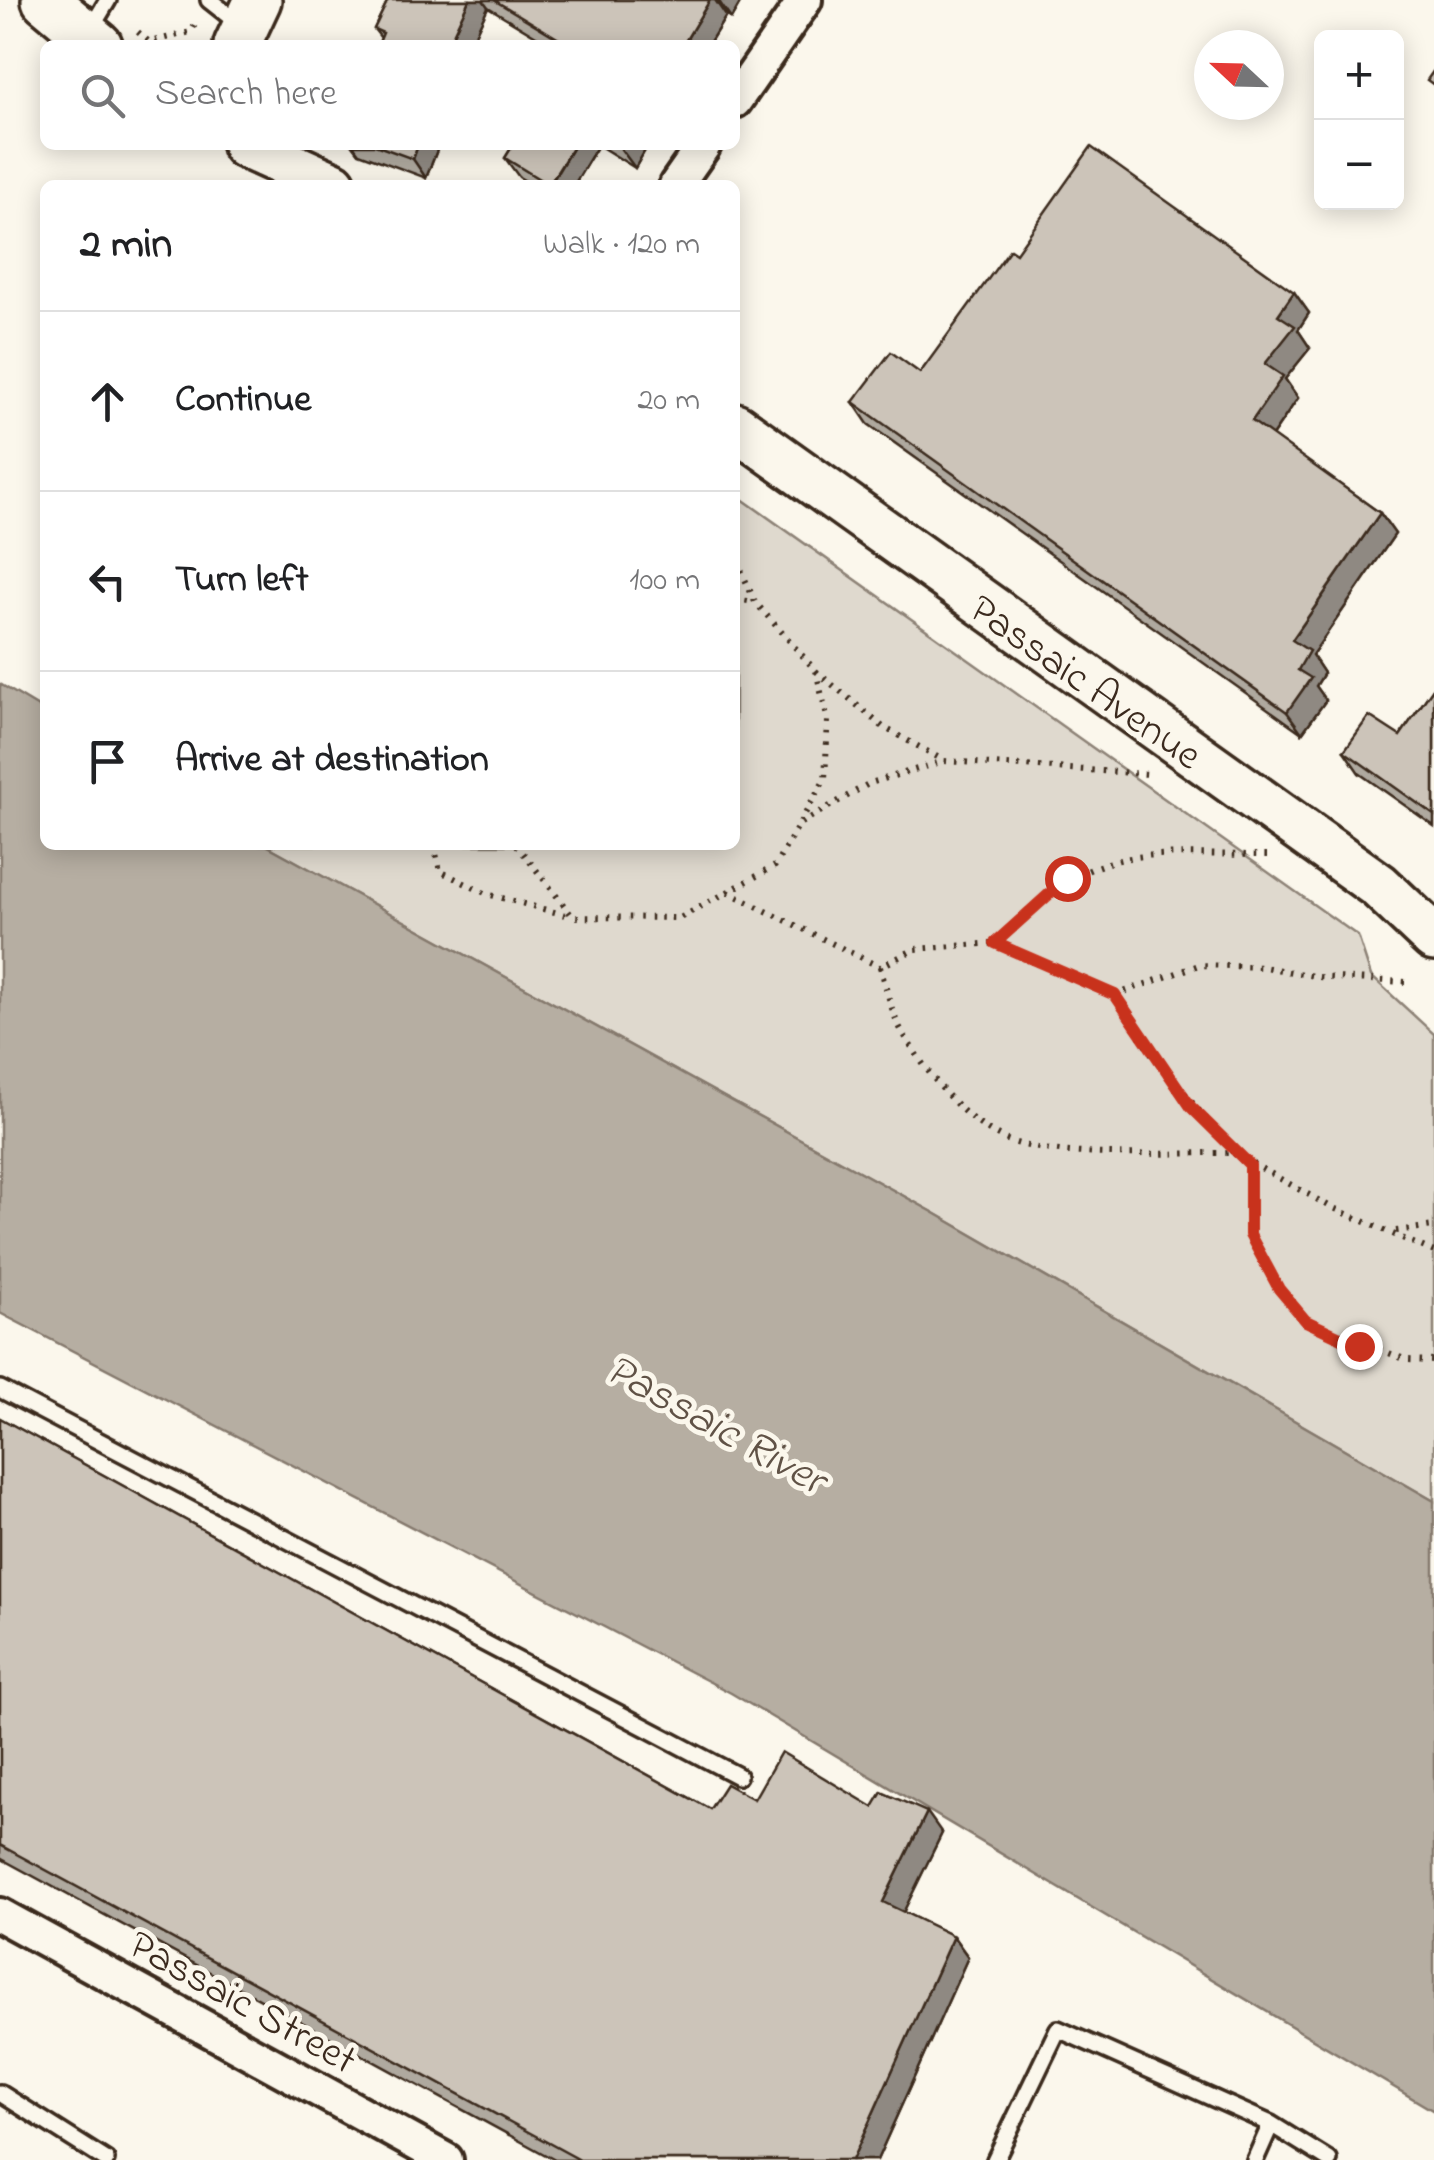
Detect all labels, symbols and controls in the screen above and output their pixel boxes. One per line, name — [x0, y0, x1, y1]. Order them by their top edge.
north arrow — [1194, 30, 1284, 120]
map controls — [1314, 30, 1404, 210]
button: + — [1314, 30, 1404, 120]
search box — [40, 40, 740, 150]
text: Search here — [155, 67, 337, 123]
icon: search — [75, 68, 130, 123]
button: − — [1314, 120, 1404, 210]
text: 2 min — [80, 215, 172, 276]
text: Walk · 120 m — [543, 222, 700, 269]
text: Continue — [175, 373, 311, 429]
icon: ahead — [80, 374, 135, 429]
text: 20 m — [637, 378, 700, 425]
text: Turn left — [175, 553, 308, 609]
icon: left — [80, 554, 135, 609]
text: 100 m — [629, 558, 700, 605]
street label: Passaic Avenue — [955, 581, 1214, 787]
text: Arrive at destination — [175, 733, 489, 789]
icon: arrive — [80, 734, 135, 789]
route start — [1045, 856, 1091, 902]
route end — [1337, 1324, 1383, 1370]
water label: Passaic River — [592, 1339, 841, 1517]
street label: Passaic Street — [117, 1916, 367, 2092]

